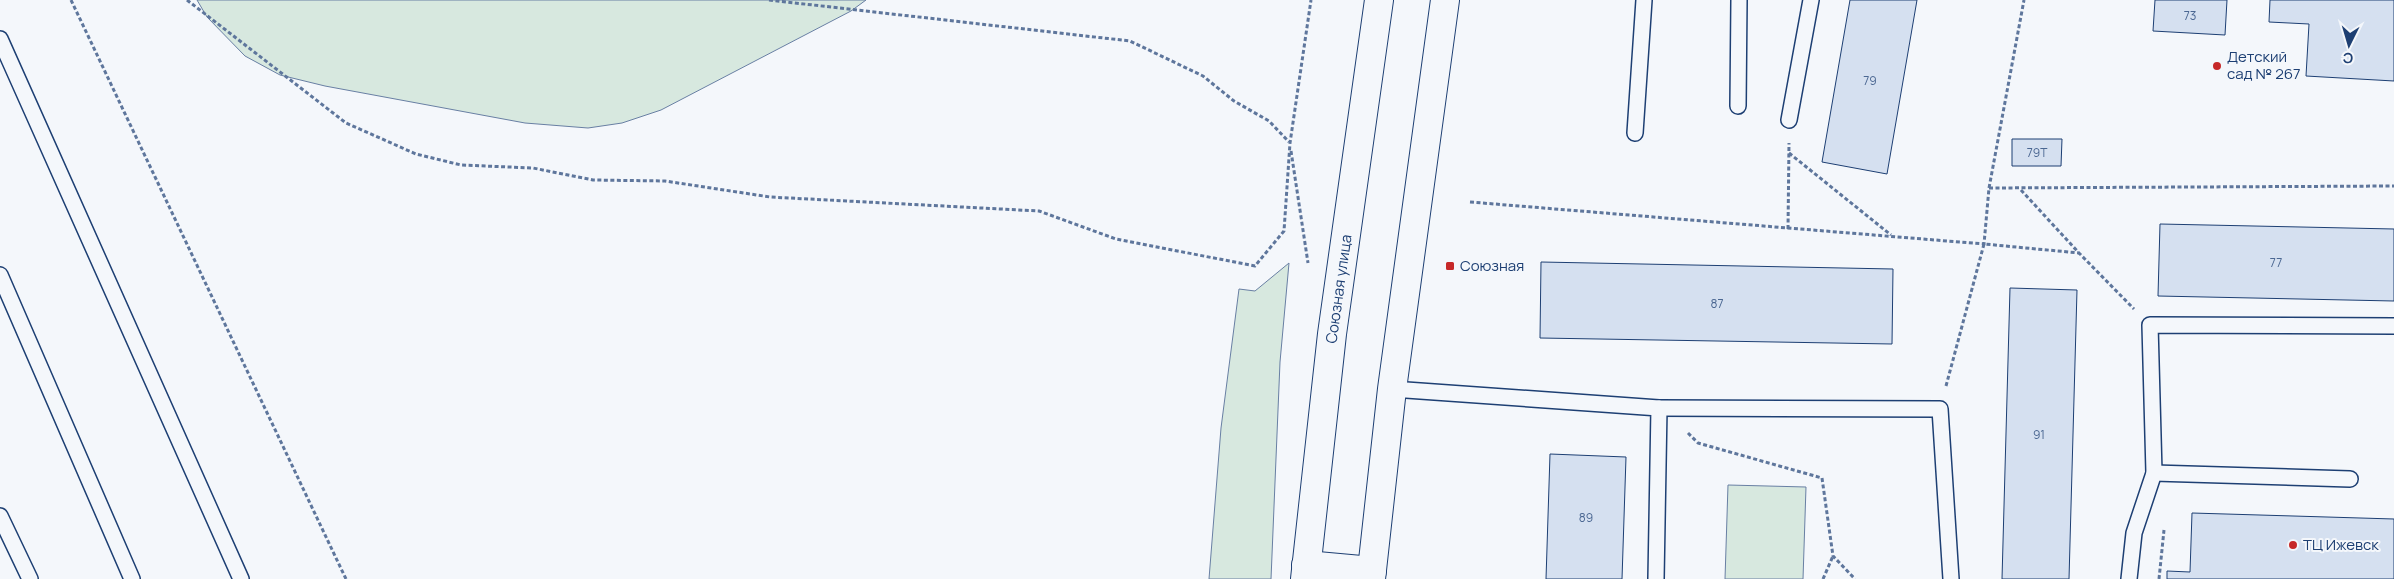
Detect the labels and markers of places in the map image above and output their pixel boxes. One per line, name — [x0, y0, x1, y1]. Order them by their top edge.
place label: Детский сад № 267 — [2227, 46, 2301, 84]
marker: Детский сад № 267 — [2211, 60, 2223, 72]
place label: Союзная — [1460, 255, 1524, 276]
marker: Союзная — [1444, 260, 1456, 272]
place label: ТЦ Ижевск — [2303, 534, 2379, 555]
marker: ТЦ Ижевск — [2287, 539, 2299, 551]

